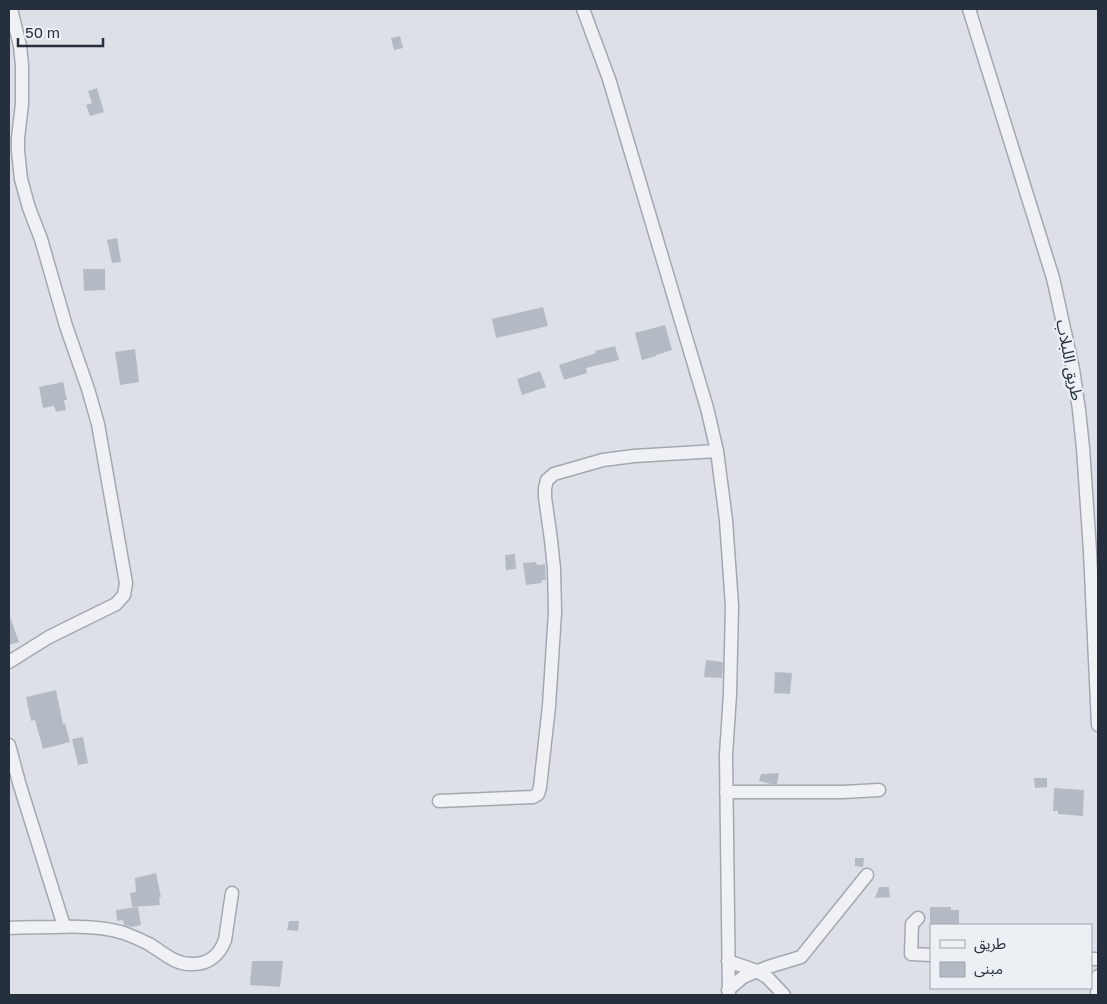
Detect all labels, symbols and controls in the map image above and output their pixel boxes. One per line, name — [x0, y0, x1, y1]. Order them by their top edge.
scale bar — [18, 15, 102, 47]
text: 50 m — [25, 23, 60, 41]
street label: طريق اللبلاب — [1051, 318, 1088, 403]
legend — [930, 924, 1092, 989]
text: طريق — [974, 934, 1006, 954]
text: مبنى — [974, 959, 1003, 978]

